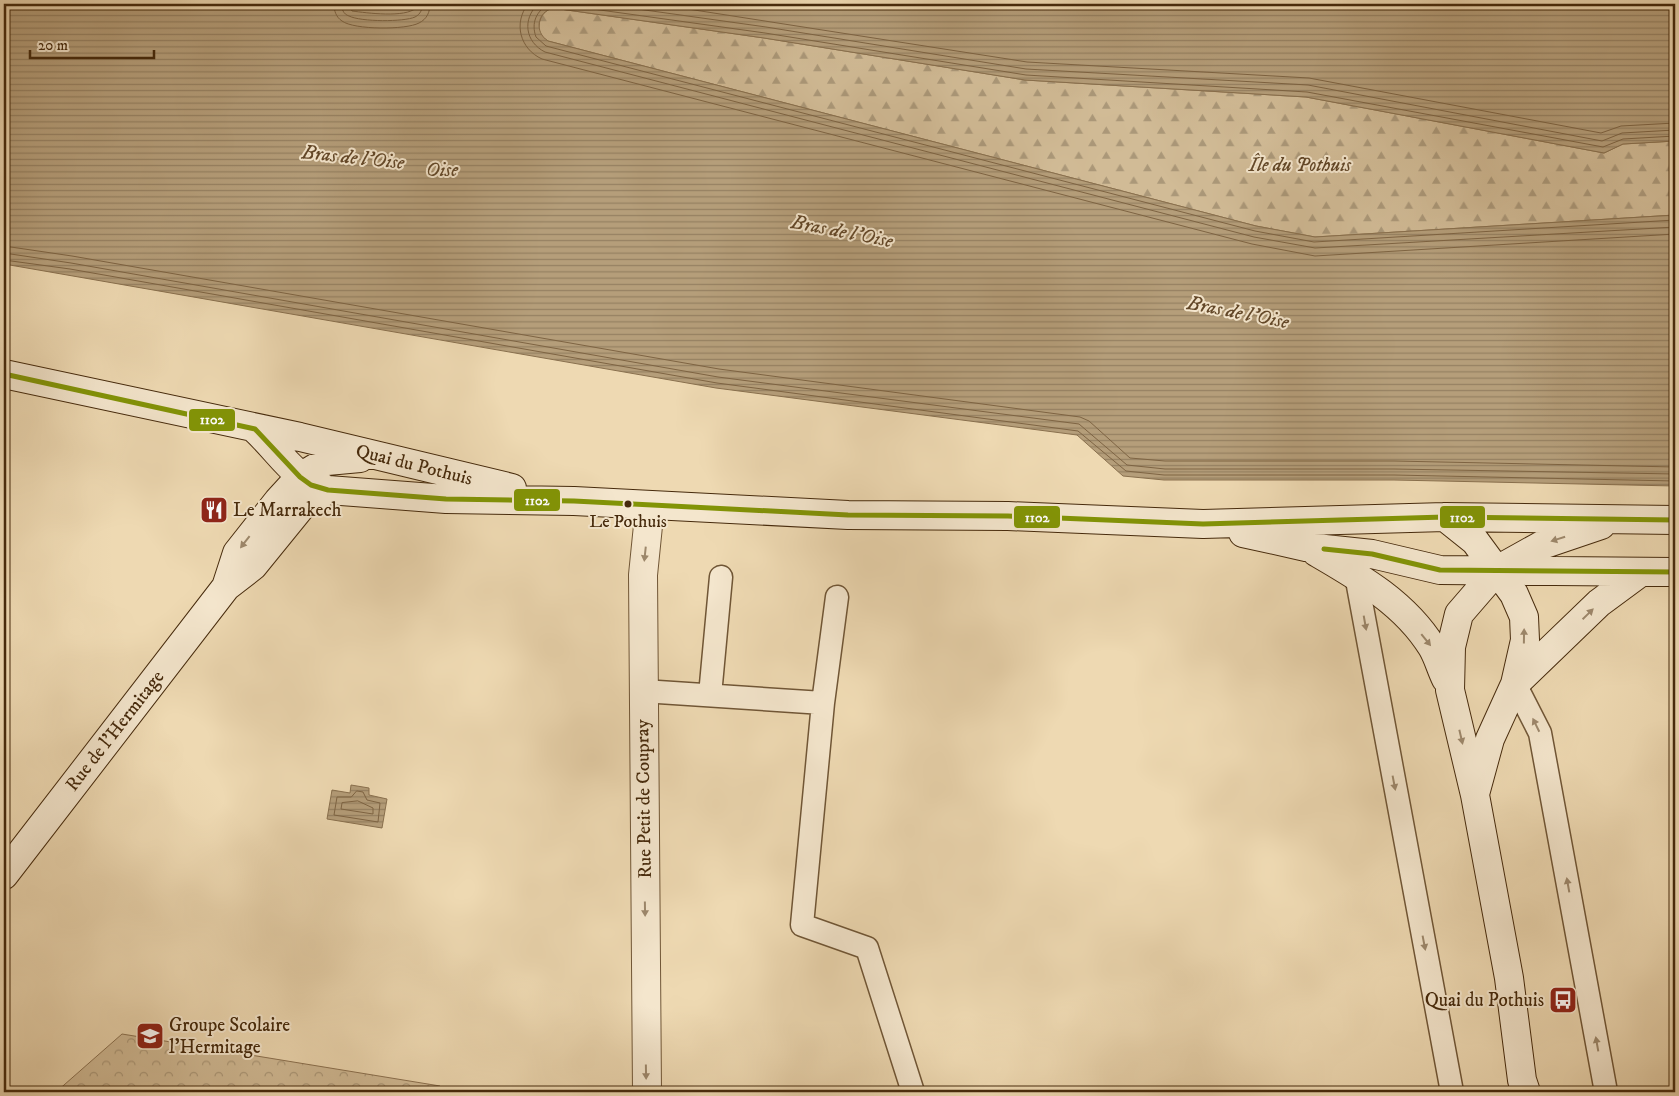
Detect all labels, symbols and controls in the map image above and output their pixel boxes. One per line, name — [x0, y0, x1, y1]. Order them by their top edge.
scale bar — [30, 28, 154, 60]
text: 20 m — [38, 36, 68, 55]
water label: Bras de l'Oise — [300, 140, 407, 176]
park label: Île du Pothuis — [1248, 152, 1352, 177]
water label: Oise — [426, 158, 459, 183]
water label: Bras de l'Oise — [788, 210, 896, 254]
water label: Bras de l'Oise — [1184, 291, 1292, 335]
line badge: 1102 — [188, 408, 236, 432]
text: 1102 — [200, 411, 225, 429]
street label: Quai du Pothuis — [353, 439, 475, 491]
line badge: 1102 — [513, 488, 561, 512]
text: 1102 — [525, 492, 550, 510]
restaurant icon: Le Marrakech — [199, 495, 229, 525]
place label: Le Marrakech — [233, 499, 342, 522]
marker: Le Pothuis — [623, 499, 633, 509]
line badge: 1102 — [1013, 505, 1061, 529]
line badge: 1102 — [1439, 505, 1486, 529]
text: 1102 — [1025, 509, 1050, 527]
text: 1102 — [1450, 509, 1475, 527]
place label: Le Pothuis — [589, 511, 667, 533]
one-way arrow — [240, 536, 250, 549]
one-way arrow — [1550, 536, 1565, 544]
one-way arrow — [641, 547, 649, 563]
one-way arrow — [1582, 608, 1594, 620]
one-way arrow — [1361, 615, 1369, 631]
one-way arrow — [1521, 628, 1529, 644]
one-way arrow — [1421, 633, 1432, 646]
street label: Rue de l'Hermitage — [61, 666, 169, 796]
street label: Rue Petit de Coupray — [631, 718, 657, 879]
one-way arrow — [1532, 718, 1540, 733]
one-way arrow — [1457, 730, 1465, 745]
one-way arrow — [1390, 775, 1398, 791]
one-way arrow — [1563, 876, 1571, 892]
one-way arrow — [641, 901, 649, 917]
one-way arrow — [1420, 935, 1428, 951]
bus stop icon: Quai du Pothuis — [1548, 985, 1578, 1015]
place label: Quai du Pothuis — [1425, 989, 1544, 1012]
place label: Groupe Scolaire l'Hermitage — [169, 1014, 290, 1059]
school or university icon: Groupe Scolaire l'Hermitage — [135, 1021, 165, 1051]
one-way arrow — [1593, 1037, 1601, 1052]
one-way arrow — [642, 1064, 650, 1080]

